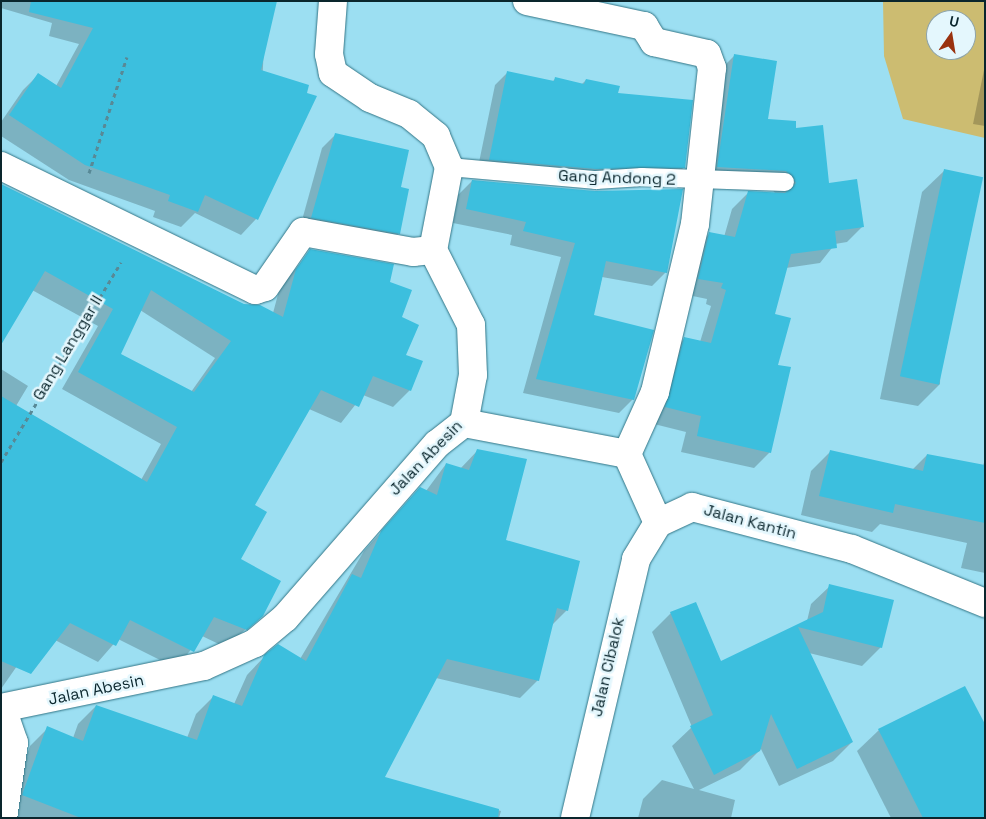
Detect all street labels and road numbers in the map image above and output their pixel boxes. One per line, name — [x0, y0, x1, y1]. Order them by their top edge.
street label: Gang Andong 2 — [558, 166, 676, 190]
street label: Gang Langgar II — [29, 292, 107, 404]
street label: Jalan Abesin — [385, 416, 467, 500]
street label: Jalan Kantin — [702, 500, 798, 544]
street label: Jalan Cibalok — [587, 615, 629, 719]
street label: Jalan Abesin — [46, 670, 146, 710]

